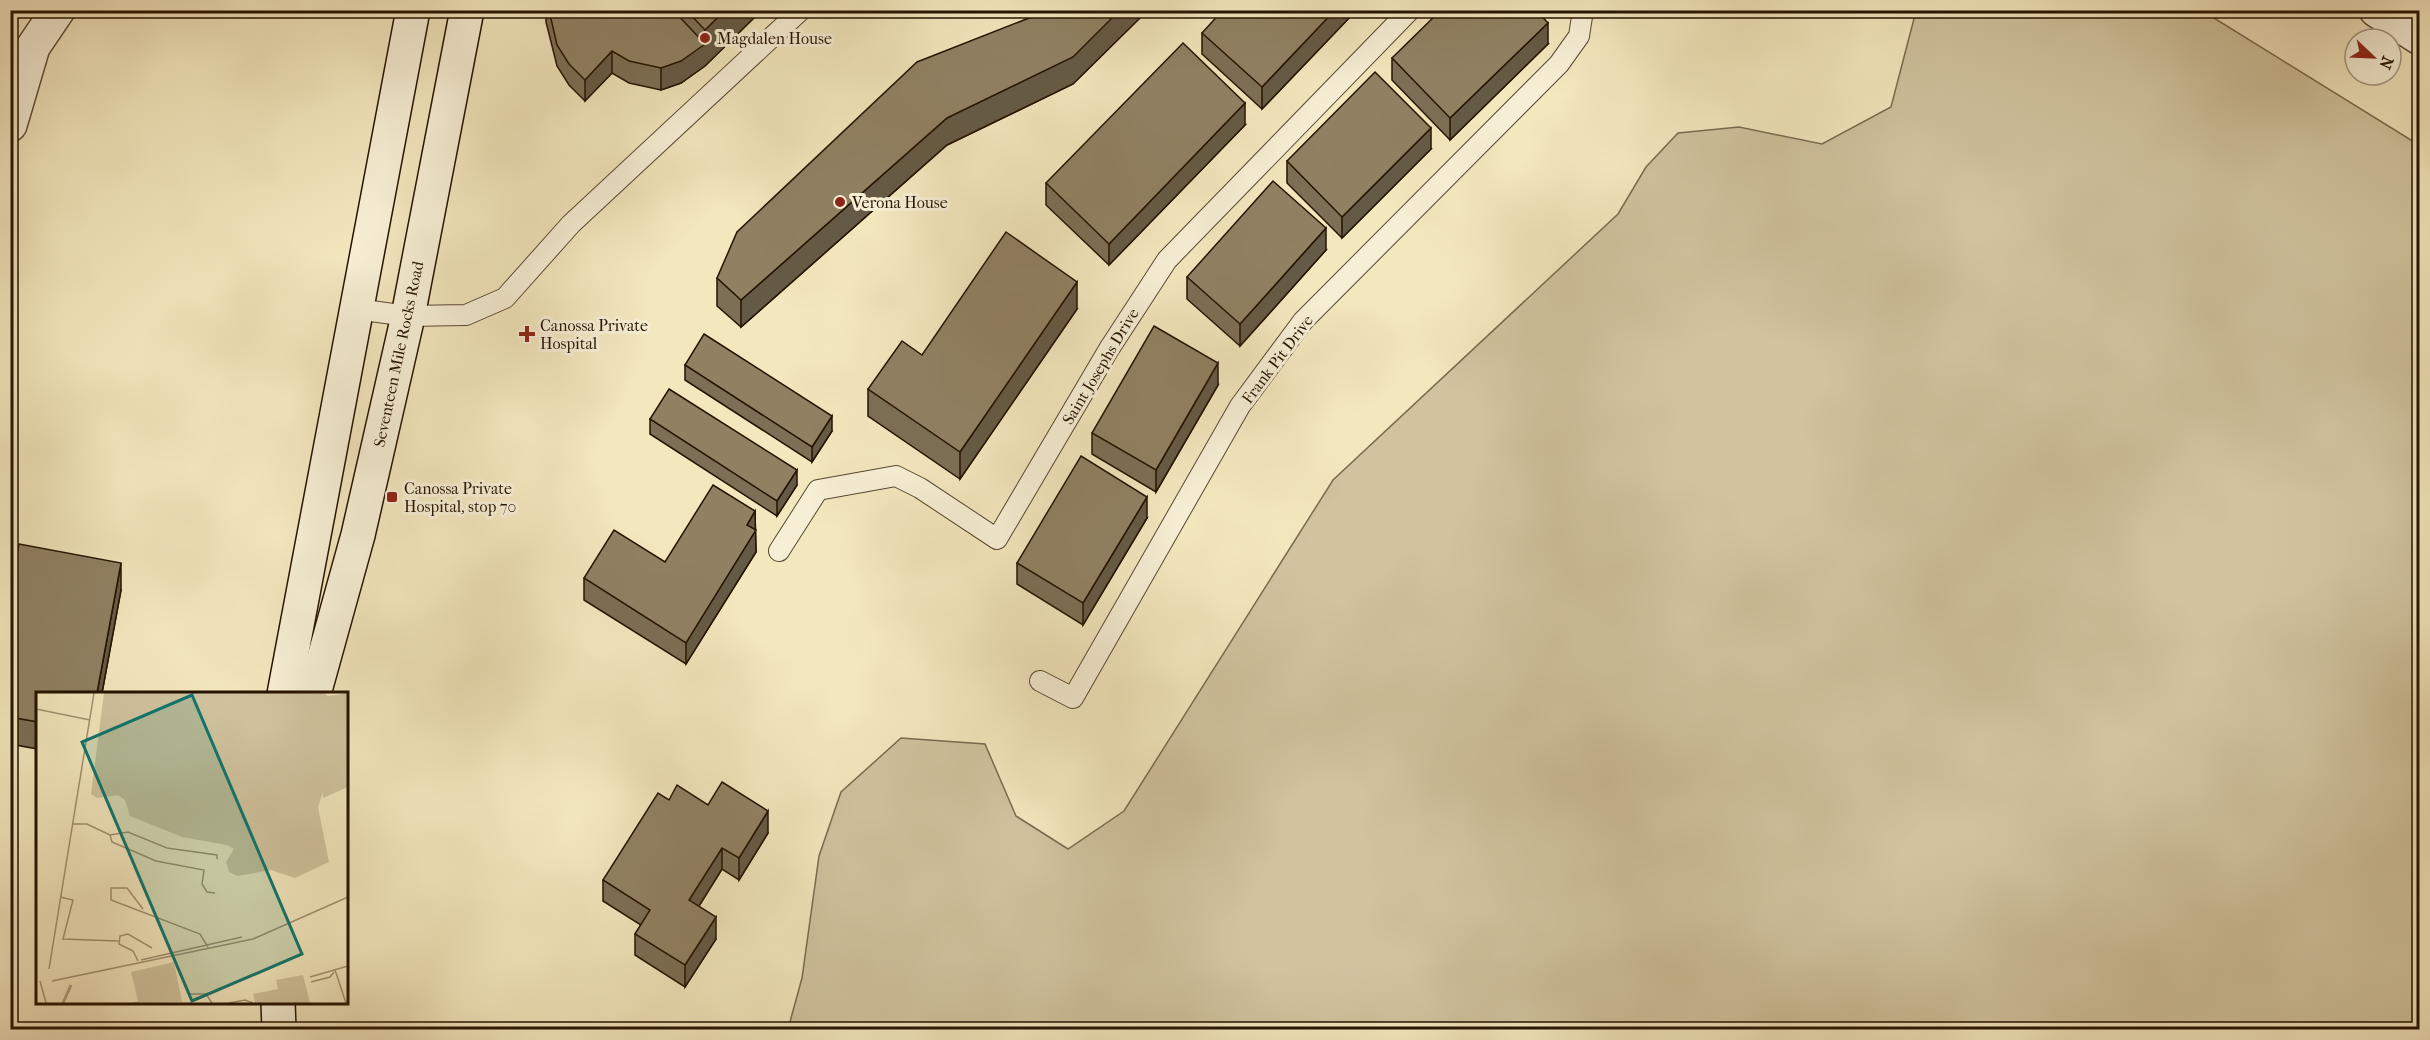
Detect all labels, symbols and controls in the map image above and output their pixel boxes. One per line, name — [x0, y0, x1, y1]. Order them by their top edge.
north arrow — [2343, 27, 2403, 87]
place label: Magdalen House — [717, 29, 832, 48]
marker: Magdalen House — [698, 31, 712, 45]
text: N — [2375, 53, 2397, 73]
place label: Verona House — [851, 193, 948, 212]
marker: Verona House — [833, 195, 847, 209]
street label: Seventeen Mile Rocks Road — [369, 259, 428, 449]
street label: Saint Josephs Drive — [1058, 305, 1143, 428]
street label: Frank Pit Drive — [1238, 311, 1317, 407]
place label: Canossa Private Hospital — [540, 316, 648, 353]
marker: Canossa Private Hospital — [518, 325, 536, 343]
place label: Canossa Private Hospital, stop 70 — [404, 479, 516, 516]
marker: Canossa Private Hospital, stop 70 — [385, 490, 399, 504]
inset map — [36, 692, 348, 1004]

